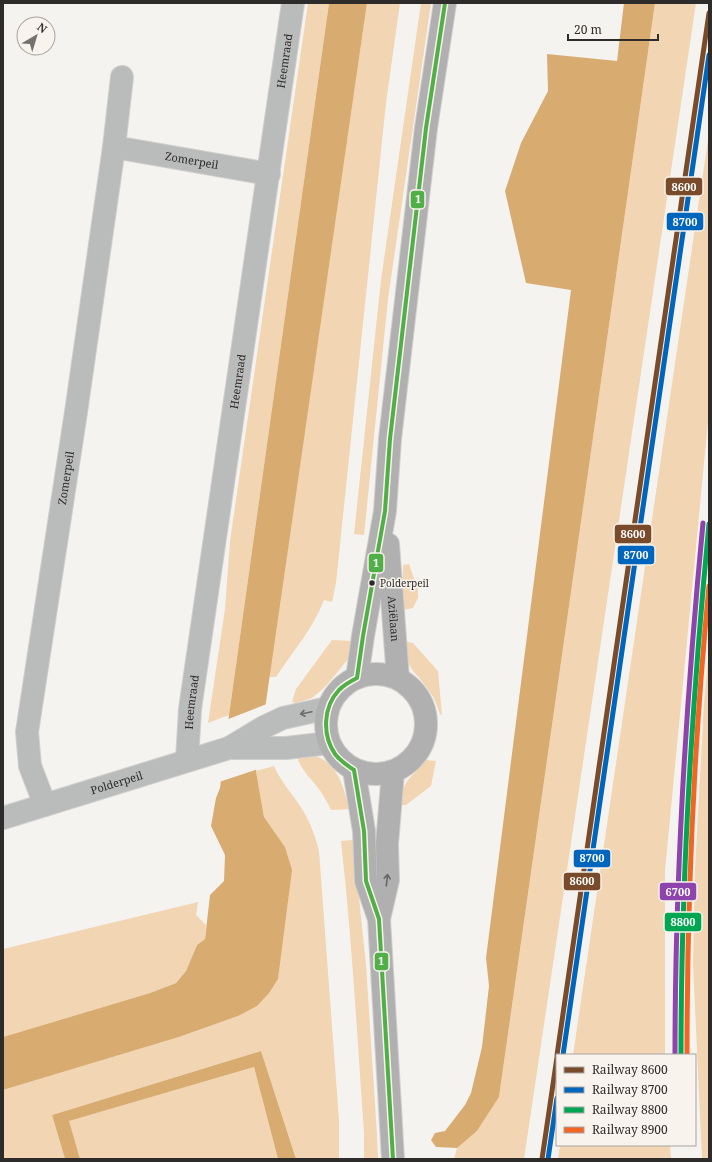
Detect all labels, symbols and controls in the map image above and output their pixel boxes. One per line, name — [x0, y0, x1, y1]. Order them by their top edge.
north arrow — [16, 16, 56, 56]
scale bar — [568, 16, 658, 42]
text: N — [34, 19, 51, 37]
text: 20 m — [574, 21, 602, 38]
street label: Heemraad — [273, 32, 295, 89]
street label: Zomerpeil — [164, 148, 220, 172]
line badge: 8600 — [665, 177, 703, 196]
text: 8600 — [672, 179, 696, 194]
line badge: 1 — [410, 190, 425, 209]
text: 1 — [415, 191, 421, 206]
line badge: 8700 — [666, 212, 704, 231]
text: 8700 — [673, 214, 697, 229]
street label: Heemraad — [226, 353, 249, 410]
street label: Zomerpeil — [54, 449, 77, 506]
line badge: 8600 — [614, 524, 652, 544]
text: 8600 — [621, 526, 645, 541]
line badge: 8700 — [617, 545, 655, 565]
text: 8700 — [624, 547, 648, 562]
line badge: 1 — [368, 553, 384, 573]
text: 1 — [373, 555, 379, 570]
place label: Polderpeil — [380, 576, 429, 590]
marker: Polderpeil — [367, 578, 377, 588]
street label: Aziëlaan — [385, 595, 403, 642]
street label: Heemraad — [181, 674, 202, 730]
one-way arrow — [300, 710, 313, 718]
street label: Polderpeil — [89, 767, 145, 797]
line badge: 8700 — [573, 849, 611, 868]
text: 8700 — [580, 850, 604, 865]
line badge: 8600 — [563, 872, 601, 891]
text: 8600 — [570, 873, 594, 888]
one-way arrow — [383, 874, 391, 887]
line badge: 6700 — [659, 882, 697, 901]
text: 6700 — [666, 884, 690, 899]
line badge: 8800 — [664, 912, 702, 932]
text: 8800 — [671, 914, 695, 929]
line badge: 1 — [374, 952, 389, 971]
text: 1 — [378, 953, 384, 968]
legend — [556, 1054, 696, 1146]
text: Railway 8600 — [592, 1061, 668, 1078]
text: Railway 8700 — [592, 1081, 668, 1098]
text: Railway 8800 — [592, 1101, 668, 1118]
text: Railway 8900 — [592, 1121, 668, 1138]

